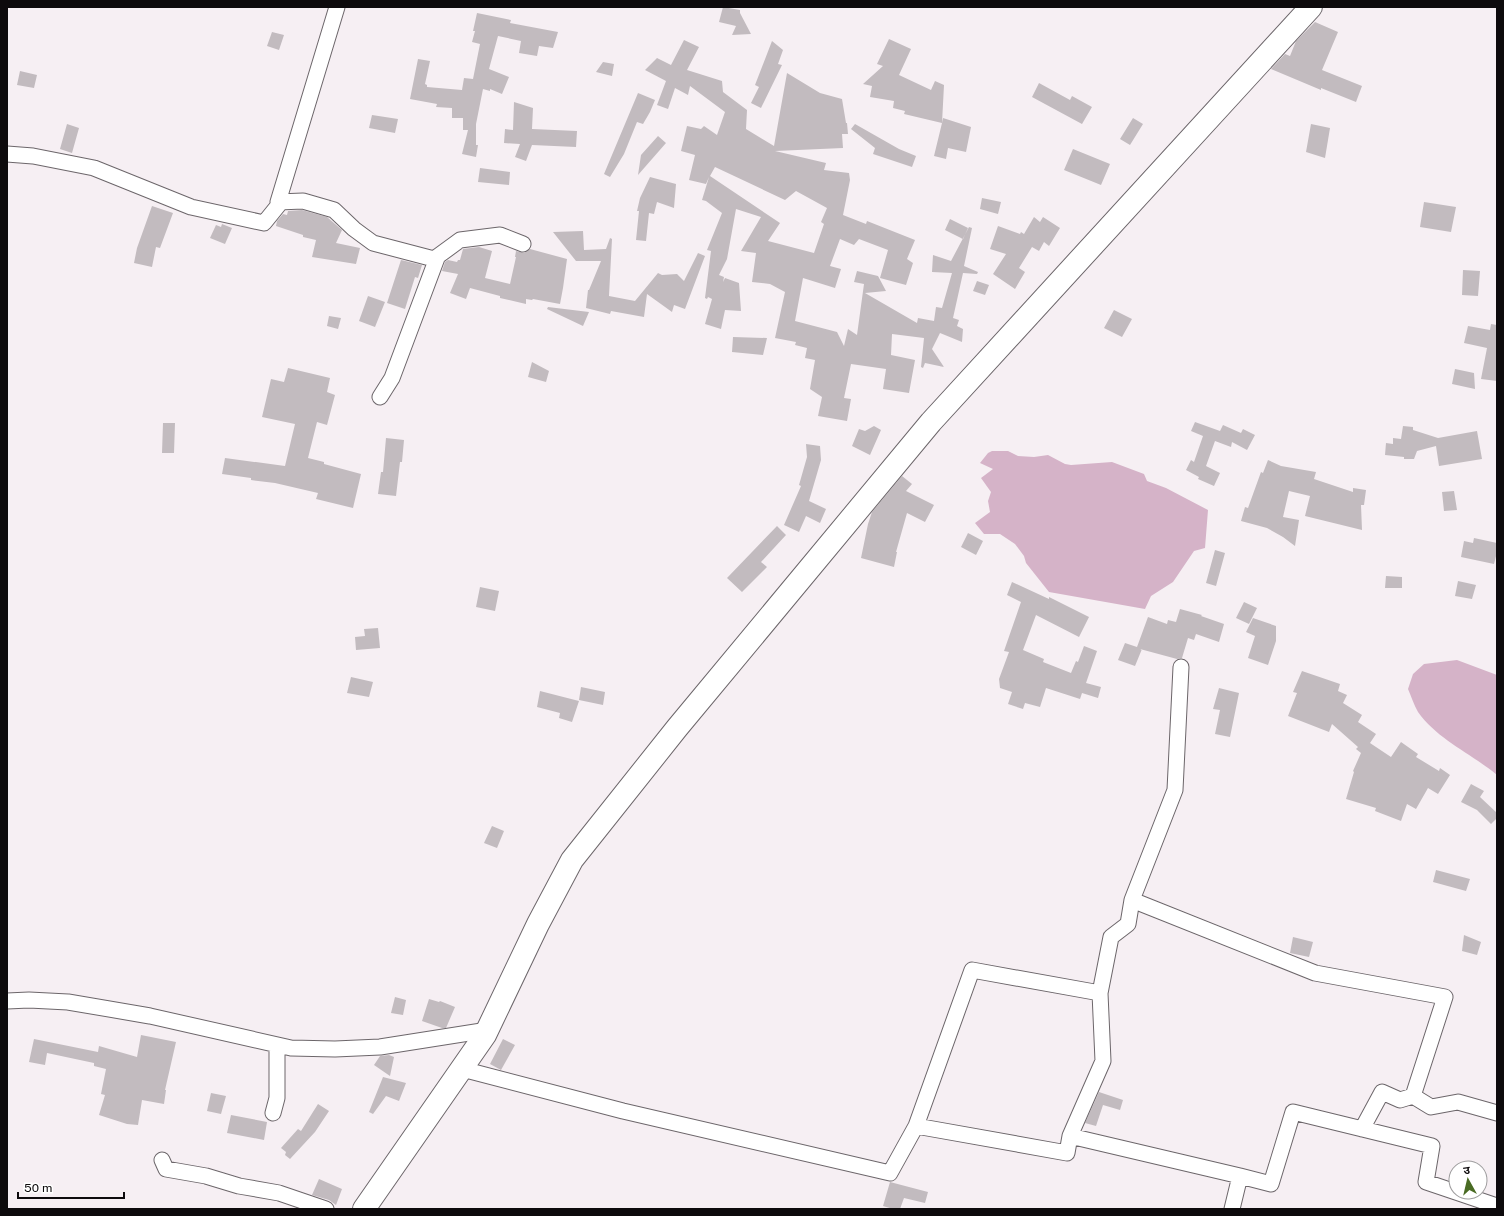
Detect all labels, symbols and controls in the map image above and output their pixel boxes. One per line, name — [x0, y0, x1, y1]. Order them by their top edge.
north arrow — [1448, 1160, 1488, 1200]
text: उ — [1463, 1164, 1471, 1176]
scale bar — [18, 1174, 124, 1200]
text: 50 m — [24, 1181, 52, 1195]

